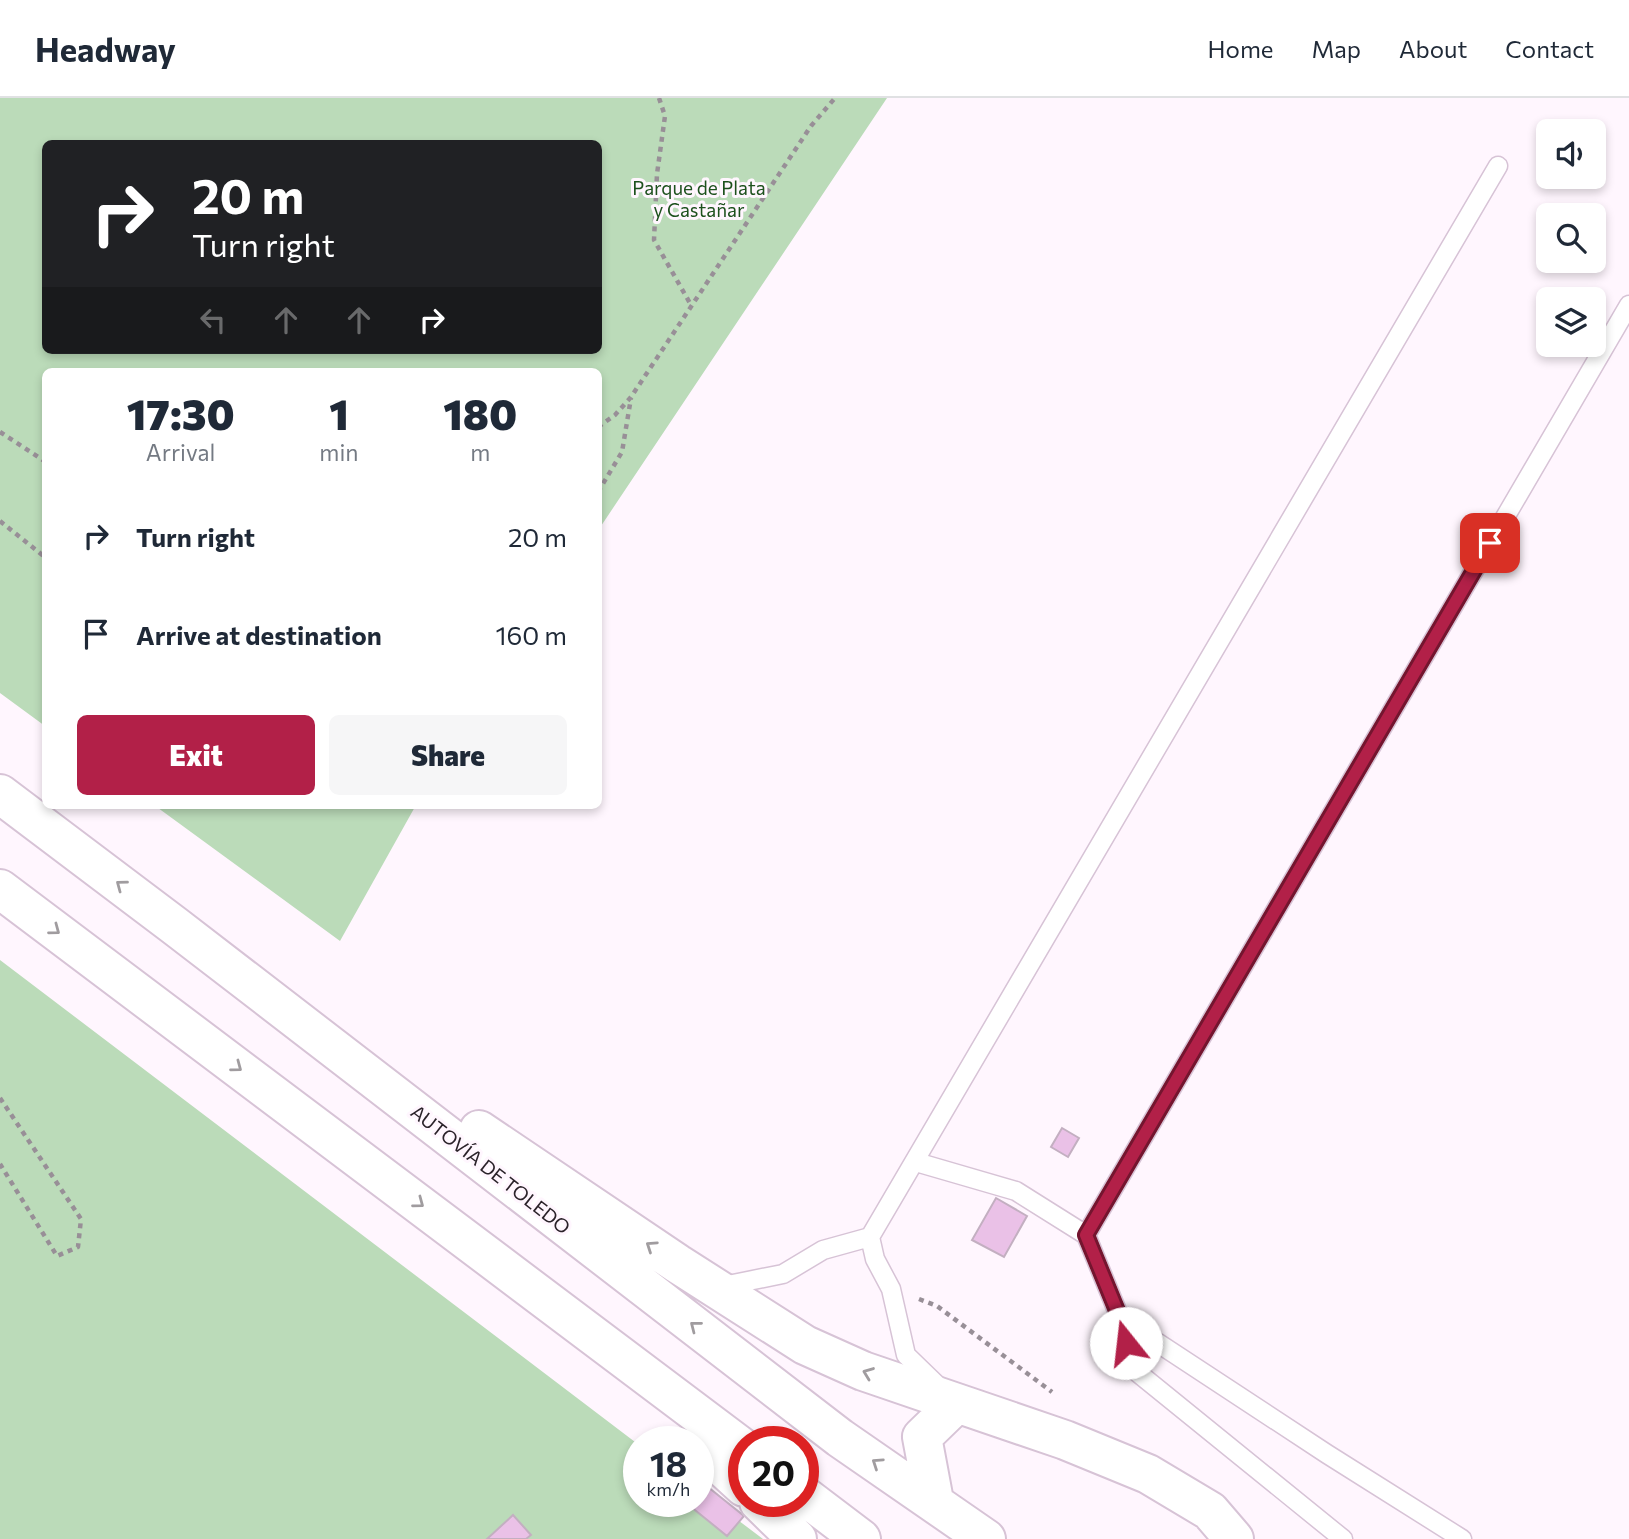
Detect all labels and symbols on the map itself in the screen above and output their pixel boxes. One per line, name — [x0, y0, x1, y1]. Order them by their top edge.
park label: Parque de Plata y Castañar — [632, 176, 766, 221]
pin — [1460, 513, 1520, 573]
one-way arrow — [116, 881, 129, 893]
one-way arrow — [47, 922, 59, 935]
one-way arrow — [229, 1058, 241, 1071]
street label: AUTOVÍA DE TOLEDO — [407, 1100, 575, 1238]
one-way arrow — [411, 1195, 423, 1208]
one-way arrow — [646, 1241, 659, 1254]
position arrow — [1089, 1306, 1163, 1380]
one-way arrow — [690, 1322, 703, 1335]
one-way arrow — [863, 1367, 875, 1381]
speed limit sign: 20 — [728, 1426, 819, 1517]
one-way arrow — [872, 1459, 885, 1471]

